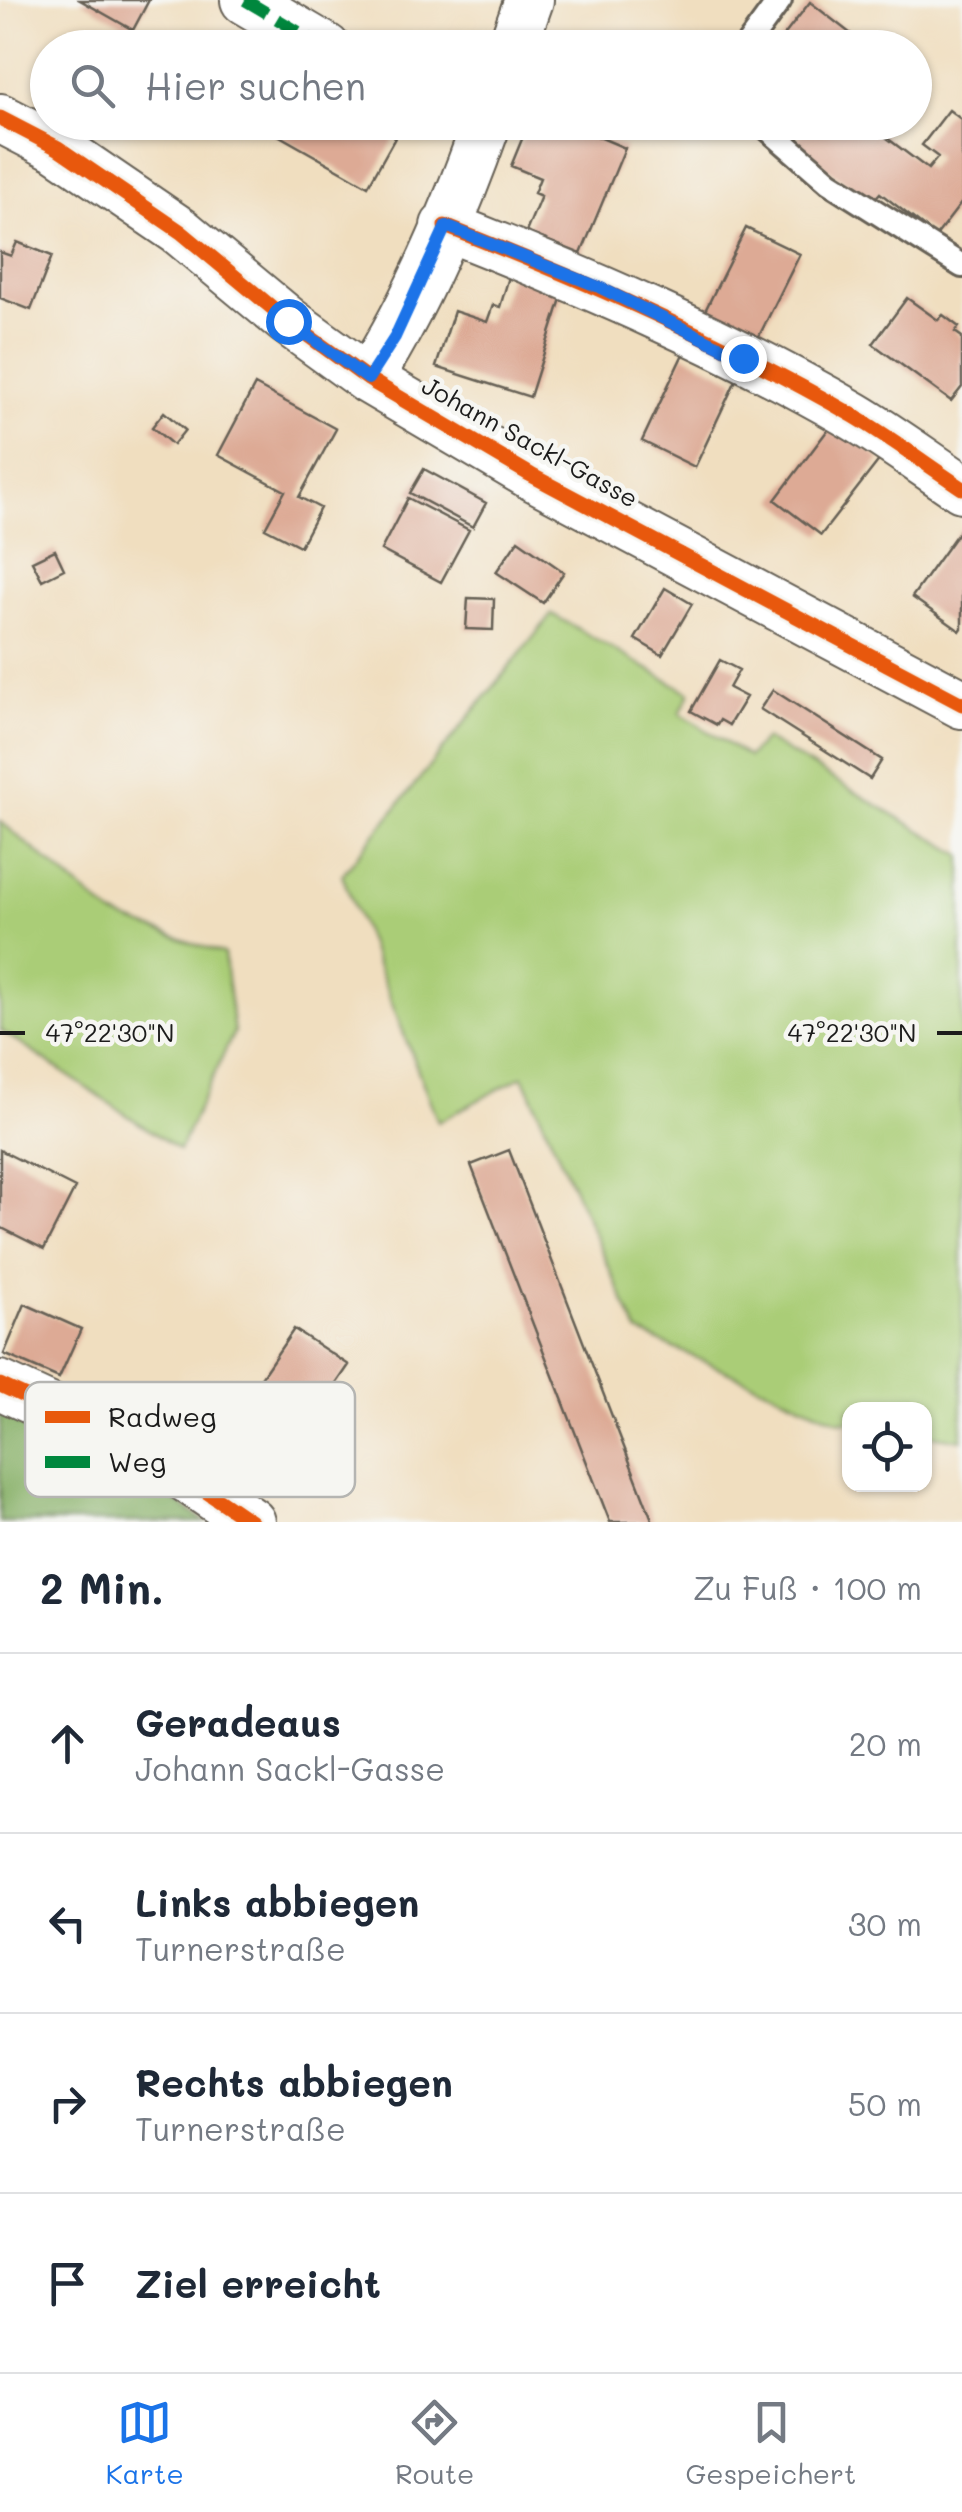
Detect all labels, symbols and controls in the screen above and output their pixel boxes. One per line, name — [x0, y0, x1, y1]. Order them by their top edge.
search box — [30, 30, 932, 140]
icon: search — [65, 58, 120, 113]
text: Hier suchen — [145, 60, 366, 110]
route start — [266, 299, 312, 345]
route end — [721, 336, 767, 382]
street label: Johann Sackl-Gasse — [417, 368, 644, 514]
text: 47°22'30"N — [46, 1016, 174, 1048]
text: 47°22'30"N — [788, 1016, 916, 1048]
legend — [25, 1382, 355, 1497]
text: Radweg — [108, 1398, 216, 1434]
map controls — [842, 1402, 932, 1492]
button: locate — [842, 1402, 932, 1492]
text: Weg — [108, 1443, 166, 1479]
text: 2 Min. — [40, 1560, 164, 1615]
text: Zu Fuß · 100 m — [693, 1566, 922, 1608]
text: Geradeaus — [135, 1697, 341, 1747]
icon: ahead — [40, 1716, 95, 1771]
text: 20 m — [849, 1722, 922, 1764]
text: Johann Sackl-Gasse — [135, 1747, 445, 1789]
text: Links abbiegen — [135, 1877, 419, 1927]
icon: left — [40, 1896, 95, 1951]
text: 30 m — [848, 1902, 922, 1944]
text: Turnerstraße — [135, 1927, 346, 1969]
text: Rechts abbiegen — [135, 2057, 453, 2107]
icon: right — [40, 2076, 95, 2131]
text: 50 m — [848, 2082, 922, 2124]
text: Turnerstraße — [135, 2107, 346, 2149]
icon: arrive — [40, 2256, 95, 2311]
text: Ziel erreicht — [135, 2258, 381, 2308]
tab: Karte — [106, 2395, 184, 2491]
tab: Route — [395, 2395, 474, 2491]
tab: Gespeichert — [686, 2395, 856, 2491]

